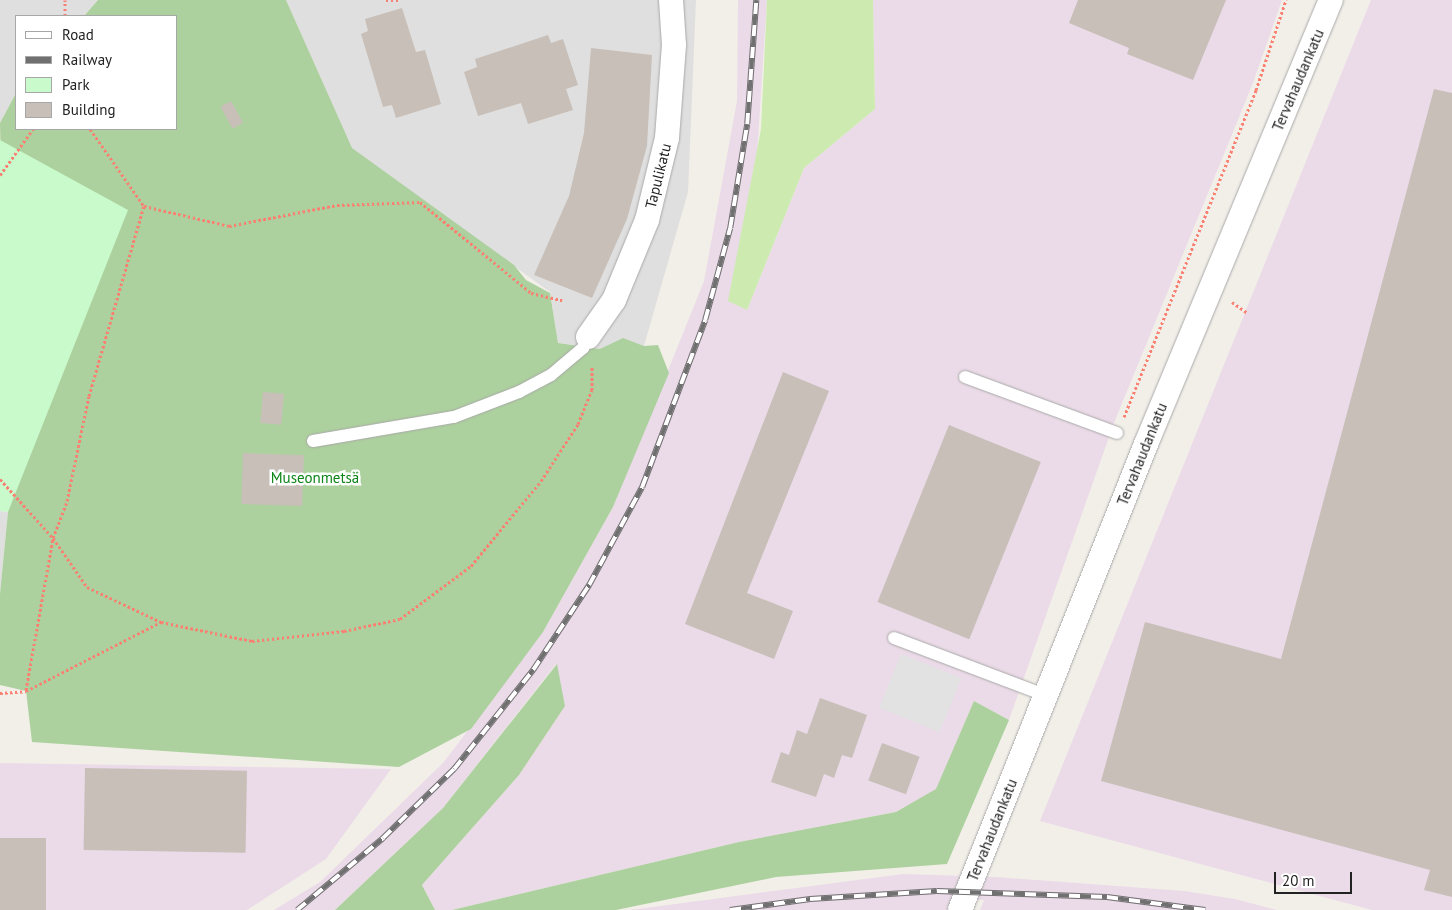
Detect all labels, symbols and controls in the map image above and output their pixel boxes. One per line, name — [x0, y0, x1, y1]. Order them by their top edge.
legend — [15, 15, 178, 130]
text: Road — [62, 25, 94, 44]
street label: Tervahaudankatu — [1268, 26, 1328, 134]
text: Railway — [62, 50, 112, 69]
text: Park — [62, 75, 90, 94]
text: Building — [62, 100, 116, 119]
street label: Tapulikatu — [641, 142, 675, 210]
street label: Tervahaudankatu — [1113, 400, 1171, 508]
park label: Museonmetsä — [271, 469, 359, 487]
street label: Tervahaudankatu — [963, 776, 1021, 884]
scale bar — [1277, 862, 1354, 894]
text: 20 m — [1282, 871, 1315, 890]

